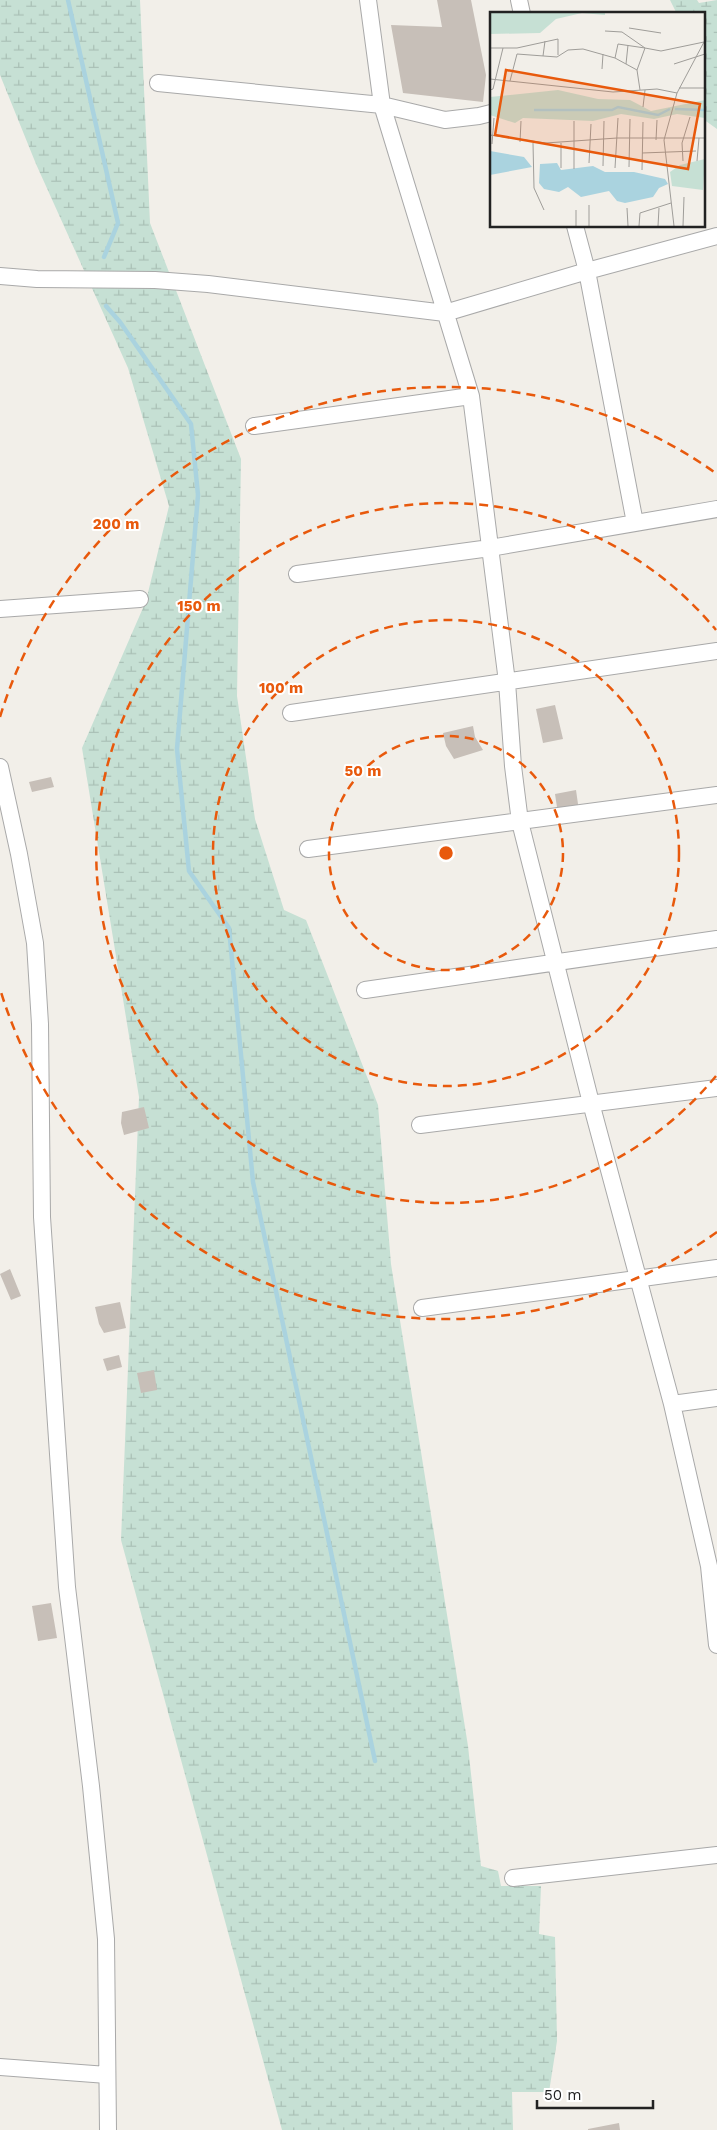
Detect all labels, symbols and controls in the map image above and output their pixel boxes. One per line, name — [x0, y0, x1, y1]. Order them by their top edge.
inset map — [490, 12, 704, 228]
text: 200 m — [93, 515, 139, 533]
text: 150 m — [177, 597, 221, 615]
text: 100 m — [259, 679, 303, 697]
text: 50 m — [345, 762, 381, 780]
centre of rings — [437, 844, 455, 862]
scale bar — [537, 2078, 653, 2110]
text: 50 m — [544, 2086, 581, 2104]

